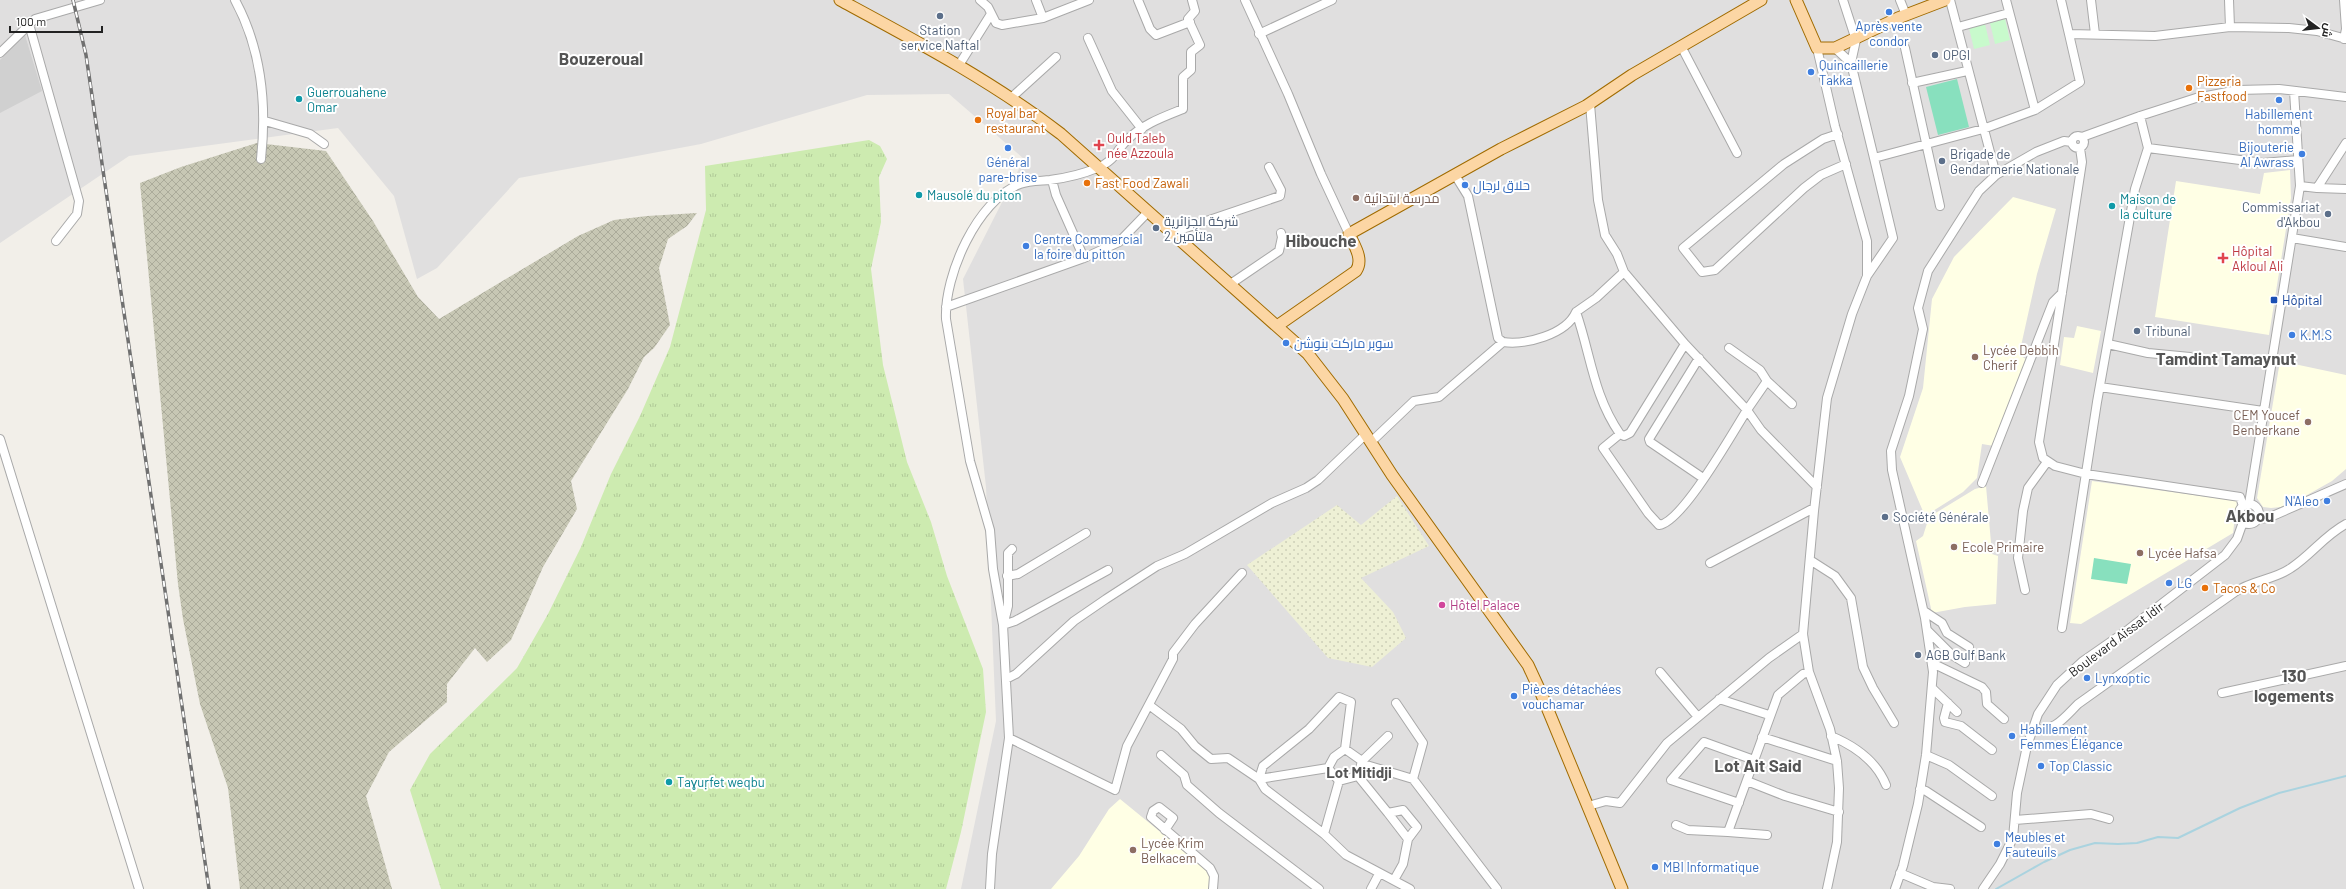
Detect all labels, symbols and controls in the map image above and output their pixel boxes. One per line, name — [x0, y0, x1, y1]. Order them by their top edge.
marker: Après vente condor — [1884, 7, 1894, 17]
scale bar — [10, 8, 102, 34]
north arrow — [2298, 8, 2338, 48]
marker: Station service Naftal — [935, 11, 945, 21]
text: 100 m — [16, 14, 46, 28]
place label: Après vente condor — [1856, 18, 1922, 49]
place label: Station service Naftal — [901, 22, 979, 53]
text: ش — [2319, 22, 2336, 39]
place label: OPGI — [1943, 47, 1970, 63]
district label: Bouzeroual — [559, 48, 643, 68]
marker: OPGI — [1930, 50, 1940, 60]
place label: Quincaillerie Takka — [1819, 57, 1888, 88]
marker: Quincaillerie Takka — [1806, 67, 1816, 77]
place label: Pizzeria Fastfood — [2197, 73, 2247, 104]
marker: Pizzeria Fastfood — [2184, 83, 2194, 93]
place label: Guerrouahene Omar — [307, 84, 387, 115]
marker: Guerrouahene Omar — [294, 94, 304, 104]
marker: Habillement homme — [2274, 95, 2284, 105]
place label: Royal bar restaurant — [986, 105, 1045, 136]
place label: Habillement homme — [2245, 106, 2313, 137]
marker: Royal bar restaurant — [973, 115, 983, 125]
place label: Ould Taleb née Azzoula — [1107, 130, 1174, 161]
place label: Bijouterie Al Awrass — [2239, 139, 2294, 170]
marker: Ould Taleb née Azzoula — [1094, 140, 1104, 150]
marker: Général pare-brise — [1003, 143, 1013, 153]
place label: Brigade de Gendarmerie Nationale — [1950, 146, 2080, 177]
marker: Bijouterie Al Awrass — [2297, 149, 2307, 159]
place label: Général pare-brise — [979, 154, 1037, 185]
marker: Brigade de Gendarmerie Nationale — [1937, 156, 1947, 166]
place label: Fast Food Zawali — [1095, 175, 1189, 191]
place label: حلاق لرجال — [1473, 177, 1530, 194]
marker: Fast Food Zawali — [1082, 178, 1092, 188]
marker: حلاق لرجال — [1460, 180, 1470, 190]
place label: Mausolé du piton — [927, 187, 1022, 203]
marker: Mausolé du piton — [914, 190, 924, 200]
place label: مدرسة ابتدائية — [1364, 190, 1440, 206]
place label: Maison de la culture — [2120, 191, 2176, 222]
marker: مدرسة ابتدائية — [1351, 193, 1361, 203]
place label: Commissariat d'Akbou — [2242, 199, 2320, 230]
marker: Maison de la culture — [2107, 201, 2117, 211]
marker: Commissariat d'Akbou — [2323, 209, 2333, 219]
place label: شركة الجزائرية لتأمين 2a — [1164, 213, 1238, 244]
marker: شركة الجزائرية لتأمين 2a — [1151, 223, 1161, 233]
district label: Hibouche — [1286, 230, 1356, 250]
place label: Centre Commercial la foire du pitton — [1034, 231, 1142, 262]
marker: Centre Commercial la foire du pitton — [1021, 241, 1031, 251]
place label: Hôpital Akloul Ali — [2232, 243, 2283, 274]
marker: Hôpital Akloul Ali — [2217, 252, 2229, 264]
place label: Hôpital — [2282, 292, 2322, 308]
marker: Hôpital — [2269, 295, 2279, 305]
place label: Tribunal — [2145, 323, 2190, 339]
marker: Tribunal — [2132, 326, 2142, 336]
place label: K.M.S — [2300, 327, 2332, 343]
marker: K.M.S — [2287, 330, 2297, 340]
place label: سوبر ماركت بنوشن — [1294, 335, 1394, 351]
marker: سوبر ماركت بنوشن — [1281, 338, 1291, 348]
place label: Lycée Debbih Cherif — [1983, 342, 2059, 373]
district label: Tamdint Tamaynut — [2156, 348, 2296, 368]
marker: Lycée Debbih Cherif — [1970, 352, 1980, 362]
place label: CEM Youcef Benberkane — [2232, 407, 2300, 438]
marker: CEM Youcef Benberkane — [2303, 417, 2313, 427]
place label: N'Aleo — [2284, 493, 2319, 509]
marker: N'Aleo — [2322, 496, 2332, 506]
district label: Akbou — [2226, 505, 2274, 525]
place label: Société Générale — [1893, 509, 1989, 525]
marker: Société Générale — [1880, 512, 1890, 522]
place label: Ecole Primaire — [1962, 539, 2044, 555]
marker: Ecole Primaire — [1949, 542, 1959, 552]
place label: Lycée Hafsa — [2148, 545, 2217, 561]
marker: Lycée Hafsa — [2135, 548, 2145, 558]
place label: LG — [2177, 575, 2192, 591]
marker: LG — [2164, 578, 2174, 588]
place label: Tacos & Co — [2213, 580, 2276, 596]
marker: Tacos & Co — [2200, 583, 2210, 593]
place label: Hôtel Palace — [1450, 597, 1520, 613]
street label: Boulevard Aissat Idir — [2065, 598, 2167, 680]
marker: Hôtel Palace — [1437, 600, 1447, 610]
place label: AGB Gulf Bank — [1926, 647, 2006, 663]
marker: AGB Gulf Bank — [1913, 650, 1923, 660]
district label: 130 logements — [2254, 665, 2334, 705]
place label: Lynxoptic — [2095, 670, 2150, 686]
marker: Lynxoptic — [2082, 673, 2092, 683]
place label: Pièces détachées vouchamar — [1522, 681, 1621, 712]
marker: Pièces détachées vouchamar — [1509, 691, 1519, 701]
place label: Habillement Femmes Élégance — [2020, 721, 2123, 752]
marker: Habillement Femmes Élégance — [2007, 731, 2017, 741]
district label: Lot Ait Said — [1714, 755, 1802, 775]
place label: Top Classic — [2049, 758, 2112, 774]
marker: Top Classic — [2036, 761, 2046, 771]
district label: Lot Mitidji — [1326, 763, 1392, 781]
place label: Taɣuṛfet weqbu — [677, 774, 765, 790]
marker: Taɣuṛfet weqbu — [664, 777, 674, 787]
place label: Meubles et Fauteuils — [2005, 829, 2066, 860]
place label: Lycée Krim Belkacem — [1141, 835, 1204, 866]
marker: Meubles et Fauteuils — [1992, 839, 2002, 849]
marker: Lycée Krim Belkacem — [1128, 845, 1138, 855]
place label: MBI Informatique — [1663, 859, 1759, 875]
marker: MBI Informatique — [1650, 862, 1660, 872]

